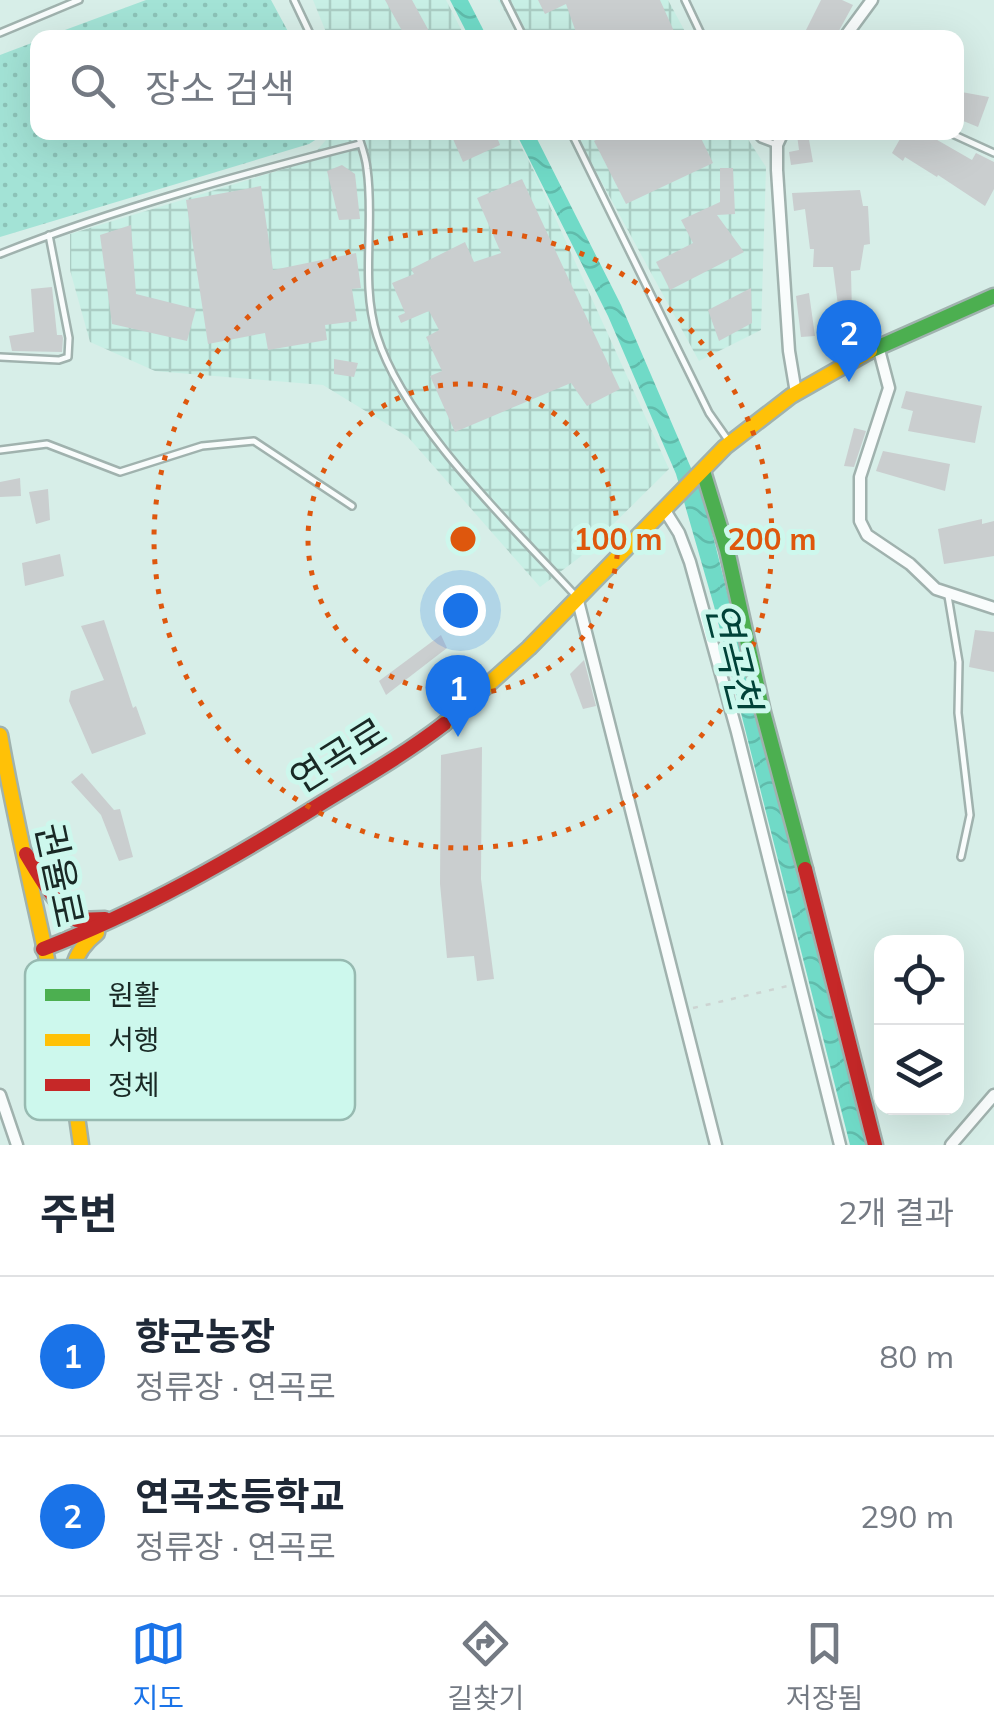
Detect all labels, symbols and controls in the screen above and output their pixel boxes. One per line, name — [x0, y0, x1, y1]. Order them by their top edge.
search box — [30, 30, 964, 140]
icon: search — [65, 58, 120, 113]
text: 장소 검색 — [145, 64, 295, 112]
pin: 2 — [816, 300, 882, 382]
text: 100 m — [573, 520, 663, 558]
text: 200 m — [727, 520, 817, 558]
centre of rings — [445, 521, 481, 557]
your location — [435, 585, 486, 636]
water label: 연곡천 — [696, 596, 773, 720]
pin: 1 — [426, 654, 490, 737]
street label: 연곡로 — [281, 707, 395, 803]
street label: 권율로 — [26, 819, 94, 931]
map controls — [874, 935, 964, 1115]
button: locate — [874, 935, 964, 1025]
legend — [25, 960, 355, 1120]
text: 원활 — [108, 977, 160, 1012]
text: 서행 — [108, 1022, 160, 1057]
button: layers — [874, 1025, 964, 1115]
text: 정체 — [108, 1067, 160, 1102]
text: 주변 — [40, 1187, 117, 1240]
text: 2개 결과 — [838, 1192, 954, 1232]
text: 향군농장 — [135, 1312, 275, 1360]
text: 1 — [63, 1336, 82, 1376]
text: 80 m — [879, 1336, 954, 1376]
text: 정류장 · 연곡로 — [135, 1366, 336, 1406]
text: 연곡초등학교 — [135, 1472, 345, 1520]
text: 2 — [63, 1496, 82, 1536]
text: 290 m — [860, 1496, 954, 1536]
text: 정류장 · 연곡로 — [135, 1526, 336, 1566]
tab: 지도 — [131, 1616, 186, 1716]
tab: 길찾기 — [447, 1616, 524, 1716]
tab: 저장됨 — [786, 1616, 863, 1716]

